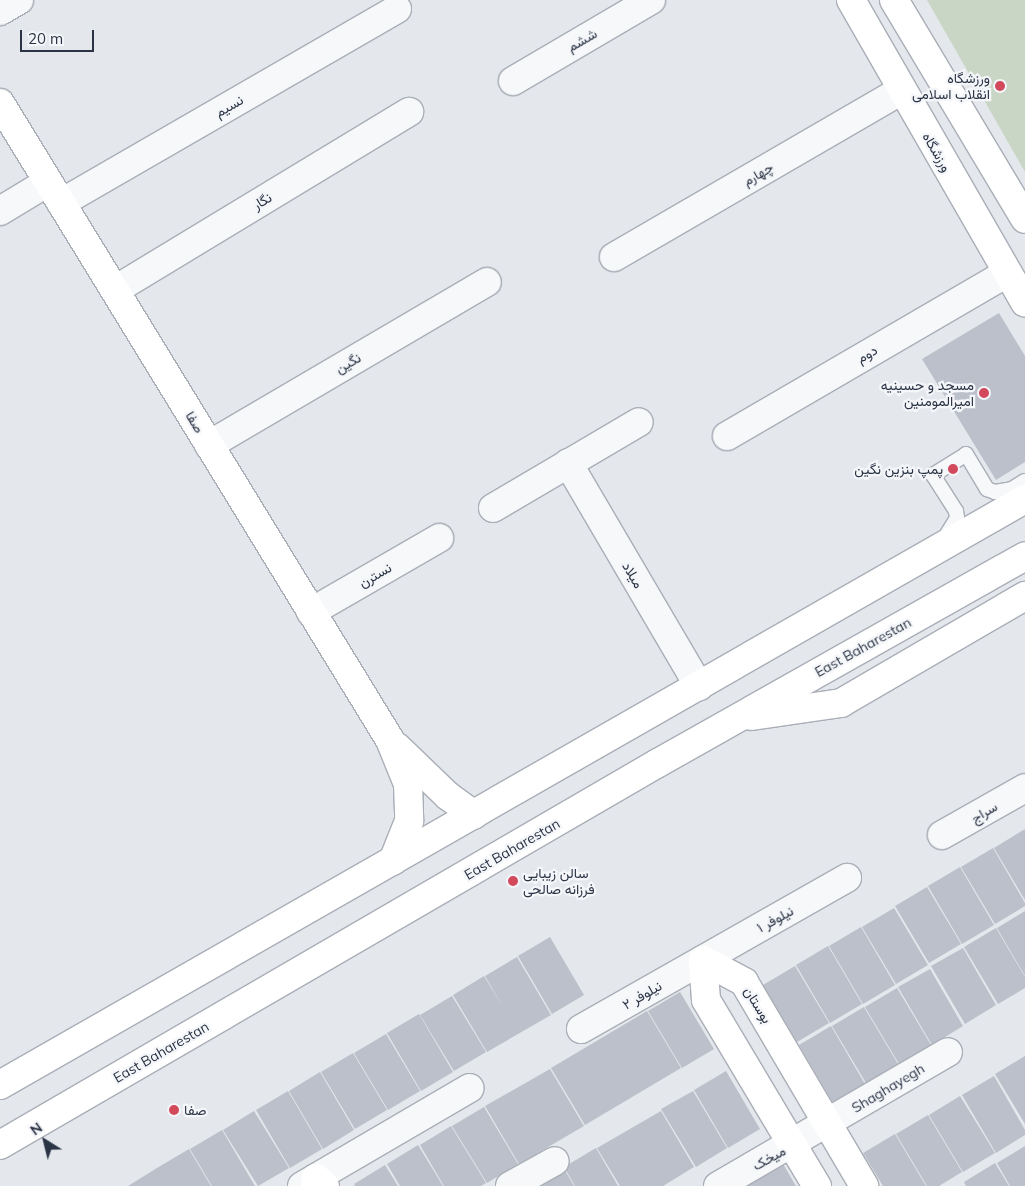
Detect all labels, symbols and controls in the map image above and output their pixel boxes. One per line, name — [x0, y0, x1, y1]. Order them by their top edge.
scale bar — [22, 20, 96, 52]
street label: ششم — [564, 25, 600, 55]
text: 20 m — [28, 29, 63, 48]
place label: ورزشگاه انقلاب اسلامی — [912, 70, 990, 102]
marker: ورزشگاه انقلاب اسلامی — [994, 80, 1006, 92]
street label: نسیم — [212, 91, 246, 121]
street label: ورزشگاه — [919, 129, 955, 175]
street label: چهارم — [740, 159, 776, 189]
street label: نگار — [249, 189, 275, 213]
street label: دوم — [854, 341, 880, 367]
street label: نگین — [332, 349, 364, 377]
place label: مسجد و حسینیه امیرالمومنین — [881, 377, 974, 410]
marker: مسجد و حسینیه امیرالمومنین — [978, 387, 990, 399]
street label: صفا — [182, 408, 208, 436]
place label: پمپ بنزین نگین — [854, 461, 943, 477]
marker: پمپ بنزین نگین — [947, 463, 959, 475]
street label: نسترن — [356, 559, 394, 591]
street label: میلاد — [619, 559, 647, 591]
street label: East Baharestan — [812, 614, 914, 680]
street label: سراج — [968, 798, 1000, 826]
street label: East Baharestan — [461, 815, 563, 883]
place label: سالن زیبایی فرزانه صالحی — [523, 865, 595, 898]
marker: سالن زیبایی فرزانه صالحی — [507, 875, 519, 887]
street label: نیلوفر ۱ — [754, 902, 796, 936]
street label: نیلوفر ۲ — [619, 977, 665, 1013]
street label: بوستان — [741, 984, 775, 1026]
street label: East Baharestan — [110, 1018, 212, 1086]
street label: Shaghayegh — [849, 1060, 927, 1116]
place label: صفا — [184, 1102, 206, 1118]
marker: صفا — [168, 1104, 180, 1116]
north arrow — [20, 1116, 70, 1166]
text: N — [27, 1118, 46, 1139]
street label: میخک — [750, 1142, 788, 1174]

